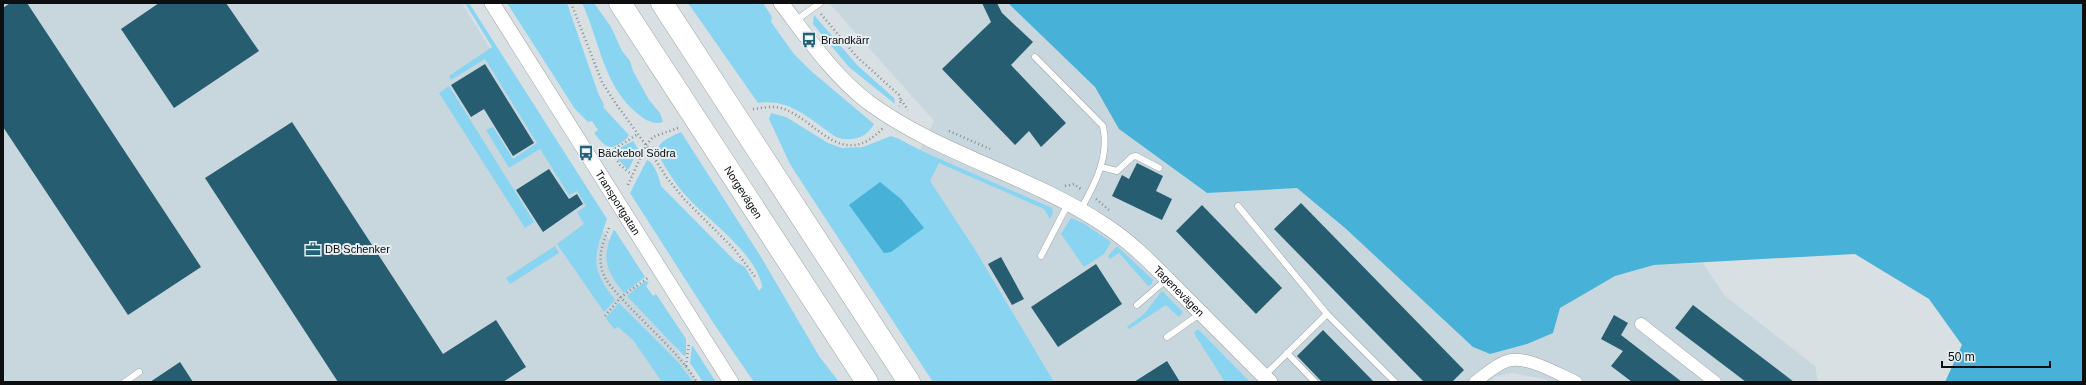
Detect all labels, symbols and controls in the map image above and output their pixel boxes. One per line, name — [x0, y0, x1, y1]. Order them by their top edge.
bus stop icon: Brandkärr — [800, 31, 818, 49]
place label: Brandkärr — [821, 34, 870, 46]
bus stop icon: Bäckebol Södra — [577, 144, 595, 162]
place label: Bäckebol Södra — [598, 147, 677, 159]
street label: Norgevägen — [722, 164, 765, 221]
street label: Transportgatan — [593, 168, 643, 237]
office icon: DB Schenker — [304, 240, 322, 258]
place label: DB Schenker — [325, 243, 390, 255]
street label: Tagenevägen — [1152, 263, 1207, 319]
scale bar — [1942, 343, 2050, 369]
text: 50 m — [1948, 350, 1975, 364]

